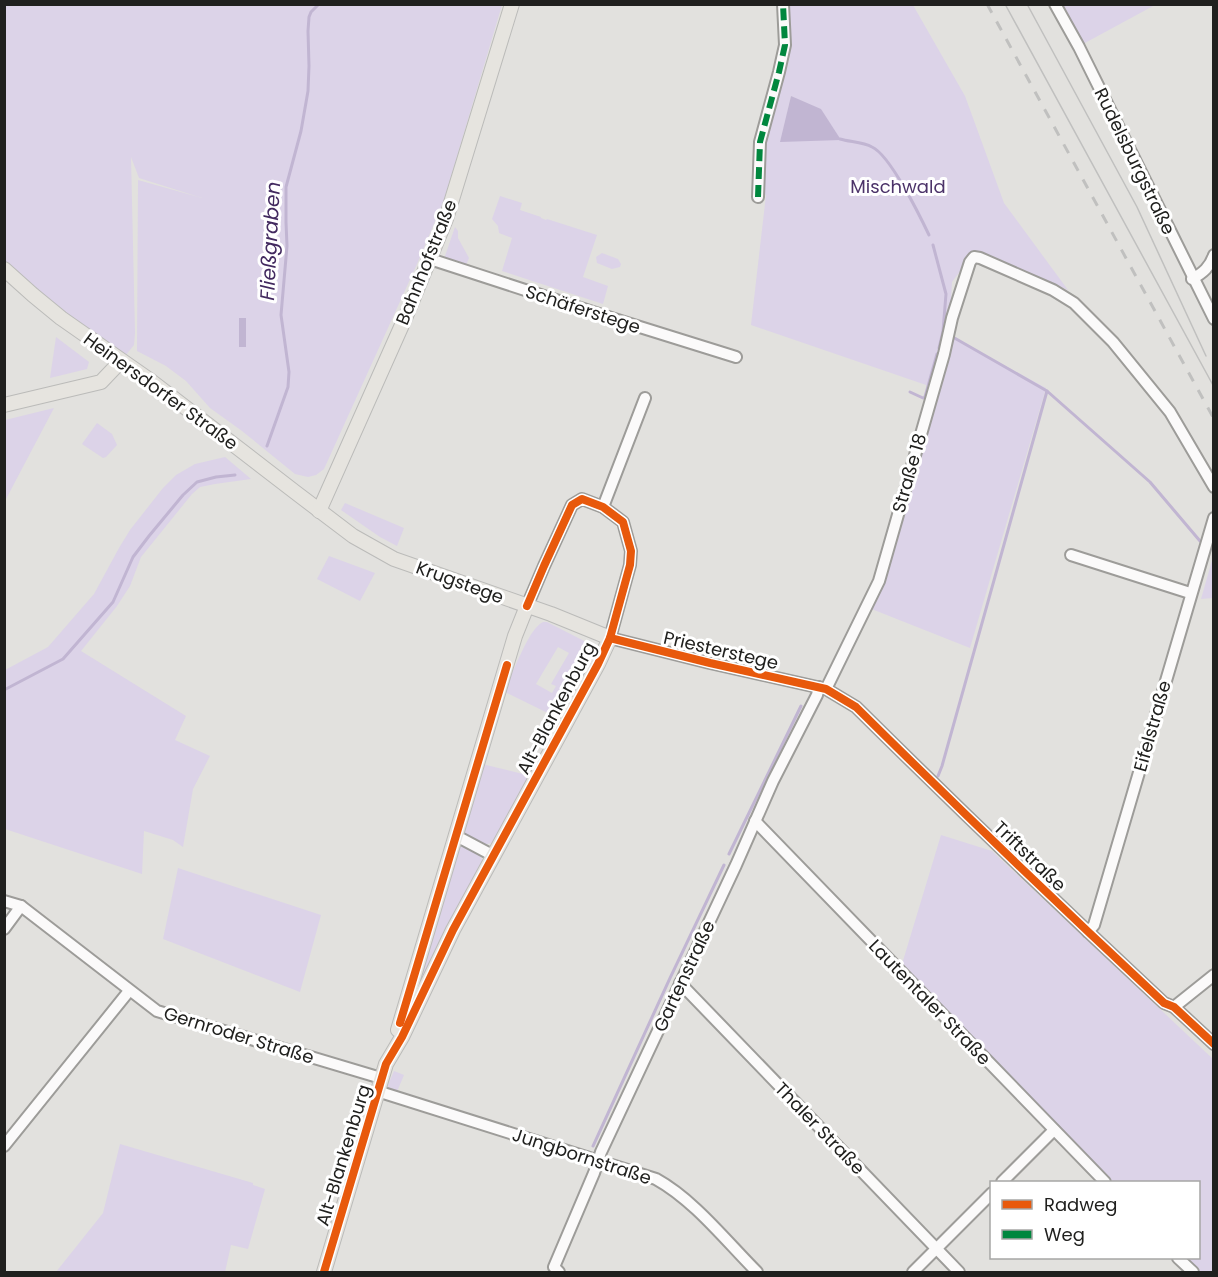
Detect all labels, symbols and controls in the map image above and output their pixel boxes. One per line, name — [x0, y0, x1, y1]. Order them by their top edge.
street label: Rudelsburgstraße — [1089, 83, 1181, 239]
park label: Mischwald — [850, 174, 946, 199]
water label: Fließgraben — [253, 181, 287, 301]
street label: Bahnhofstraße — [389, 195, 463, 329]
street label: Schäferstege — [522, 279, 644, 339]
street label: Heinersdorfer Straße — [79, 326, 243, 456]
street label: Straße 18 — [886, 430, 932, 516]
street label: Krugstege — [413, 555, 507, 609]
street label: Priesterstege — [661, 625, 781, 675]
street label: Alt-Blankenburg — [511, 637, 601, 779]
street label: Eifelstraße — [1127, 678, 1177, 774]
street label: Triftstraße — [988, 815, 1072, 897]
street label: Gartenstraße — [647, 916, 721, 1036]
street label: Lautentaler Straße — [863, 934, 997, 1070]
street label: Gernroder Straße — [161, 1000, 317, 1070]
street label: Thaler Straße — [769, 1076, 871, 1180]
street label: Alt-Blankenburg — [310, 1081, 376, 1229]
street label: Jungbornstraße — [509, 1122, 655, 1190]
legend — [990, 1181, 1200, 1259]
text: Radweg — [1044, 1192, 1117, 1217]
text: Weg — [1044, 1222, 1085, 1247]

